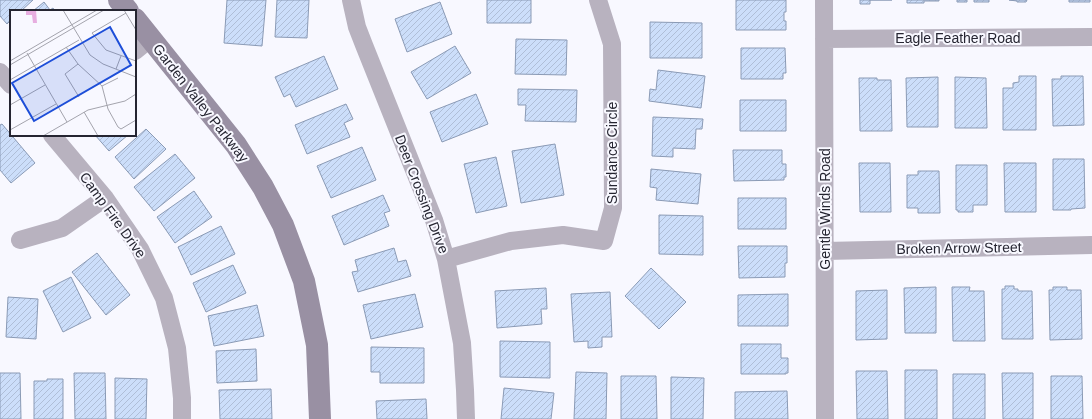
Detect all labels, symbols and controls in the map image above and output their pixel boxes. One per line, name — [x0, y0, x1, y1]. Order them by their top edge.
inset map — [10, 10, 136, 136]
street label: Eagle Feather Road — [895, 30, 1021, 46]
street label: Garden Valley Parkway — [150, 41, 252, 165]
street label: Sundance Circle — [604, 101, 620, 204]
street label: Deer Crossing Drive — [392, 132, 452, 256]
street label: Gentle Winds Road — [817, 148, 833, 270]
street label: Camp Fire Drive — [77, 169, 150, 261]
street label: Broken Arrow Street — [896, 239, 1022, 257]

